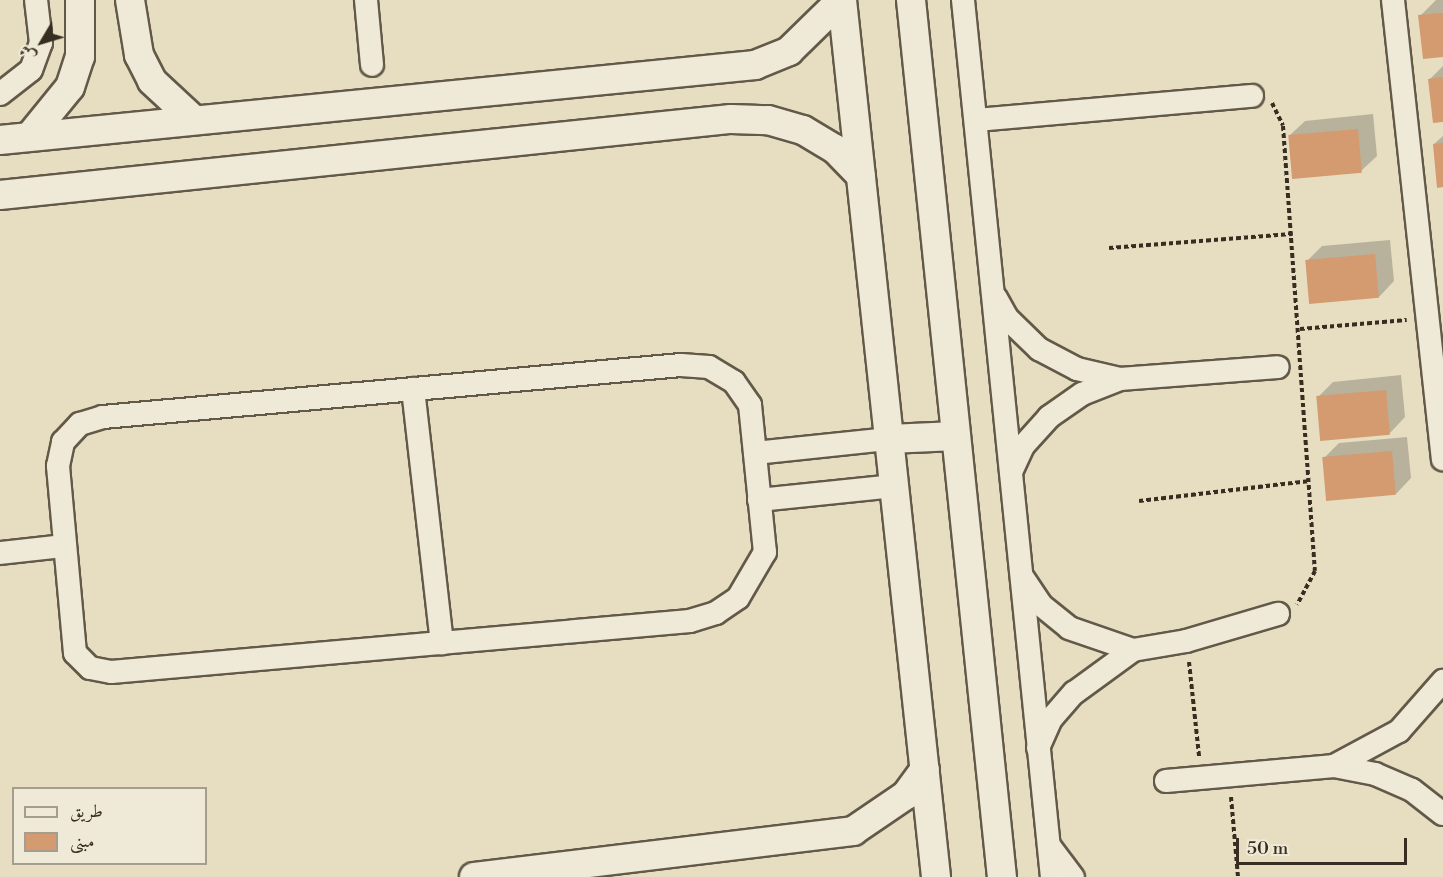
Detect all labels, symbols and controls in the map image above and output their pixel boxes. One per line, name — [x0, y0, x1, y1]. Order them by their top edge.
north arrow — [12, 12, 72, 72]
text: ش — [15, 41, 41, 65]
legend — [12, 787, 207, 865]
text: طريق — [70, 800, 103, 823]
scale bar — [1239, 826, 1410, 864]
text: مبنى — [70, 830, 95, 853]
text: 50 m — [1247, 837, 1288, 860]

